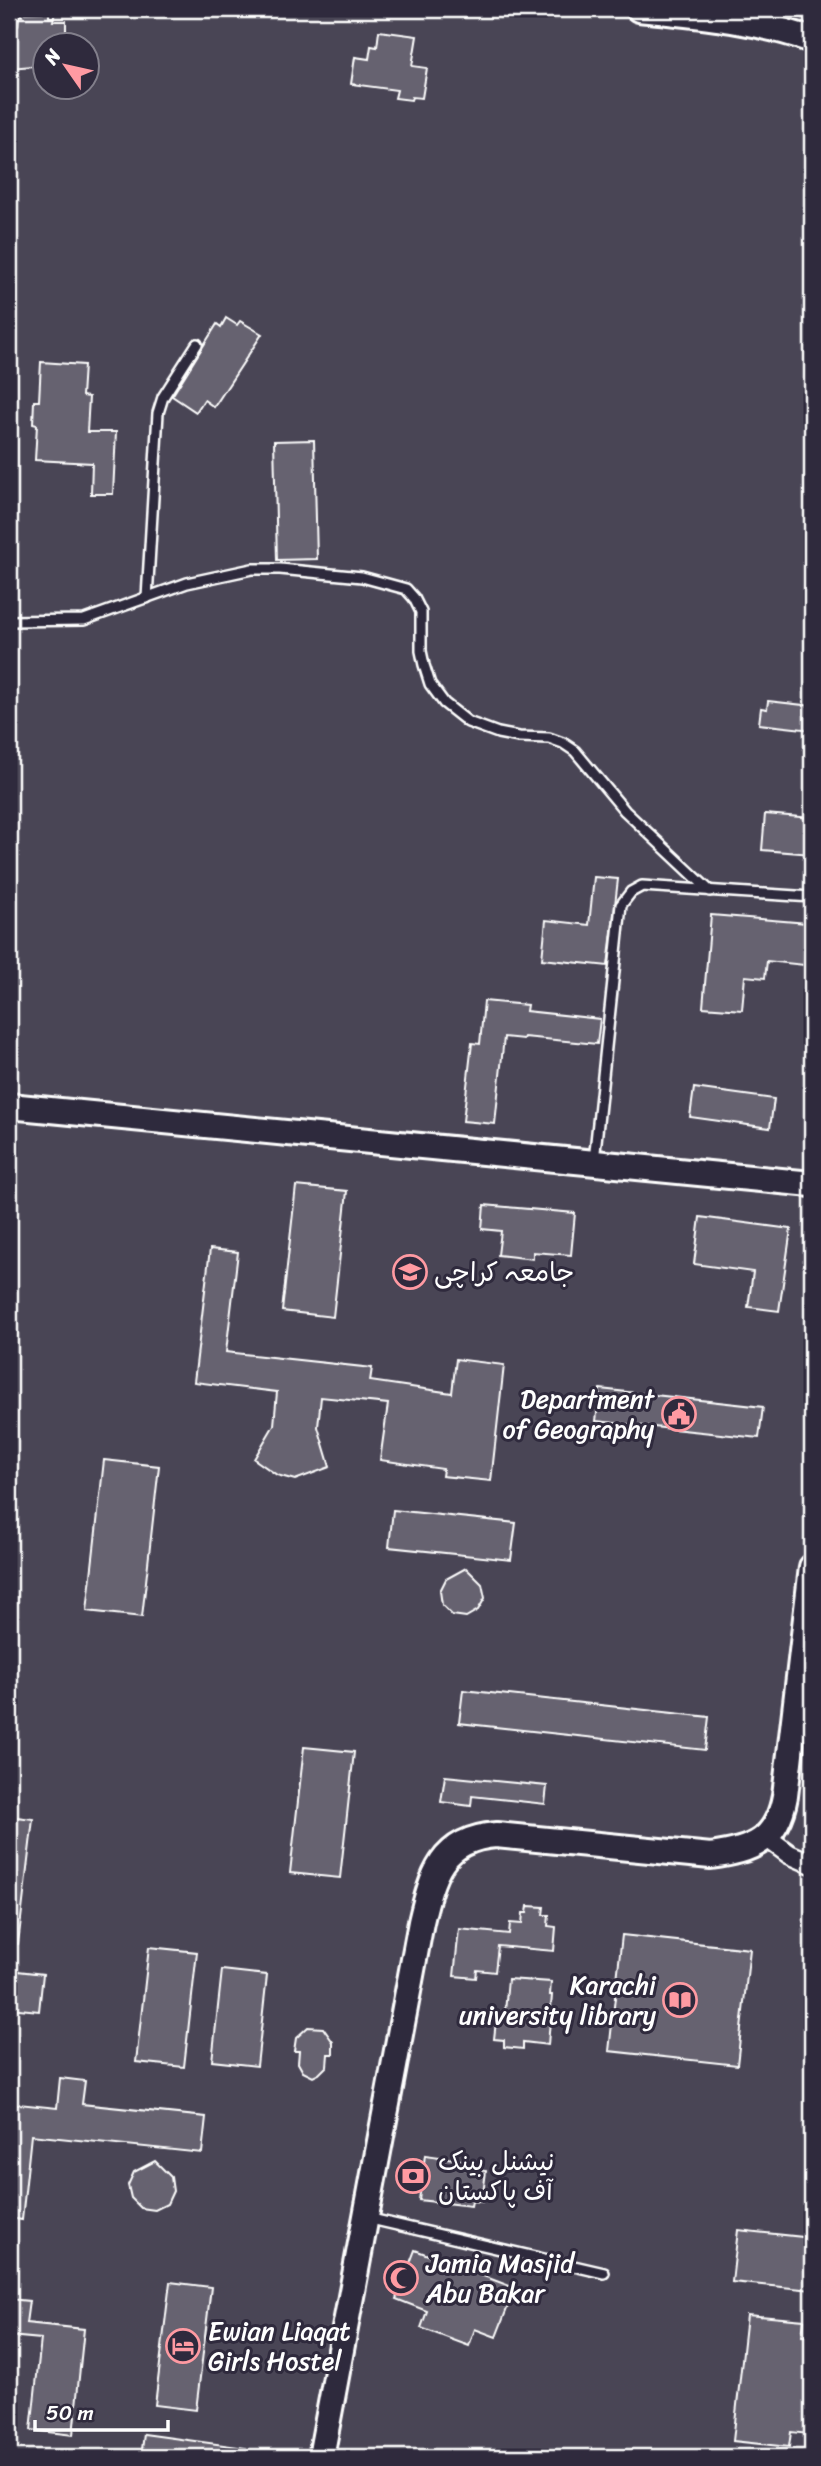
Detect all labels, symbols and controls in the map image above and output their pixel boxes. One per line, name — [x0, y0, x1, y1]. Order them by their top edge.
north arrow — [32, 32, 102, 102]
text: N — [34, 41, 70, 72]
place label: جامعہ کراچی — [434, 1249, 574, 1295]
school or university icon: جامعہ کراچی — [391, 1253, 429, 1291]
place label: Department of Geography — [503, 1376, 656, 1452]
public building icon: Department of Geography — [660, 1395, 698, 1433]
place label: Karachi university library — [459, 1962, 657, 2038]
library icon: Karachi university library — [661, 1981, 699, 2019]
place label: نیشنل بینک آف پاکستان — [438, 2138, 554, 2214]
bank icon: نیشنل بینک آف پاکستان — [394, 2157, 432, 2195]
place label: Jamia Masjid Abu Bakar — [425, 2240, 576, 2316]
mosque icon: Jamia Masjid Abu Bakar — [382, 2259, 420, 2297]
place label: Ewian Liaqat Girls Hostel — [208, 2308, 351, 2384]
hotel icon: Ewian Liaqat Girls Hostel — [164, 2327, 202, 2365]
scale bar — [35, 2389, 168, 2433]
text: 50 m — [46, 2394, 94, 2432]

